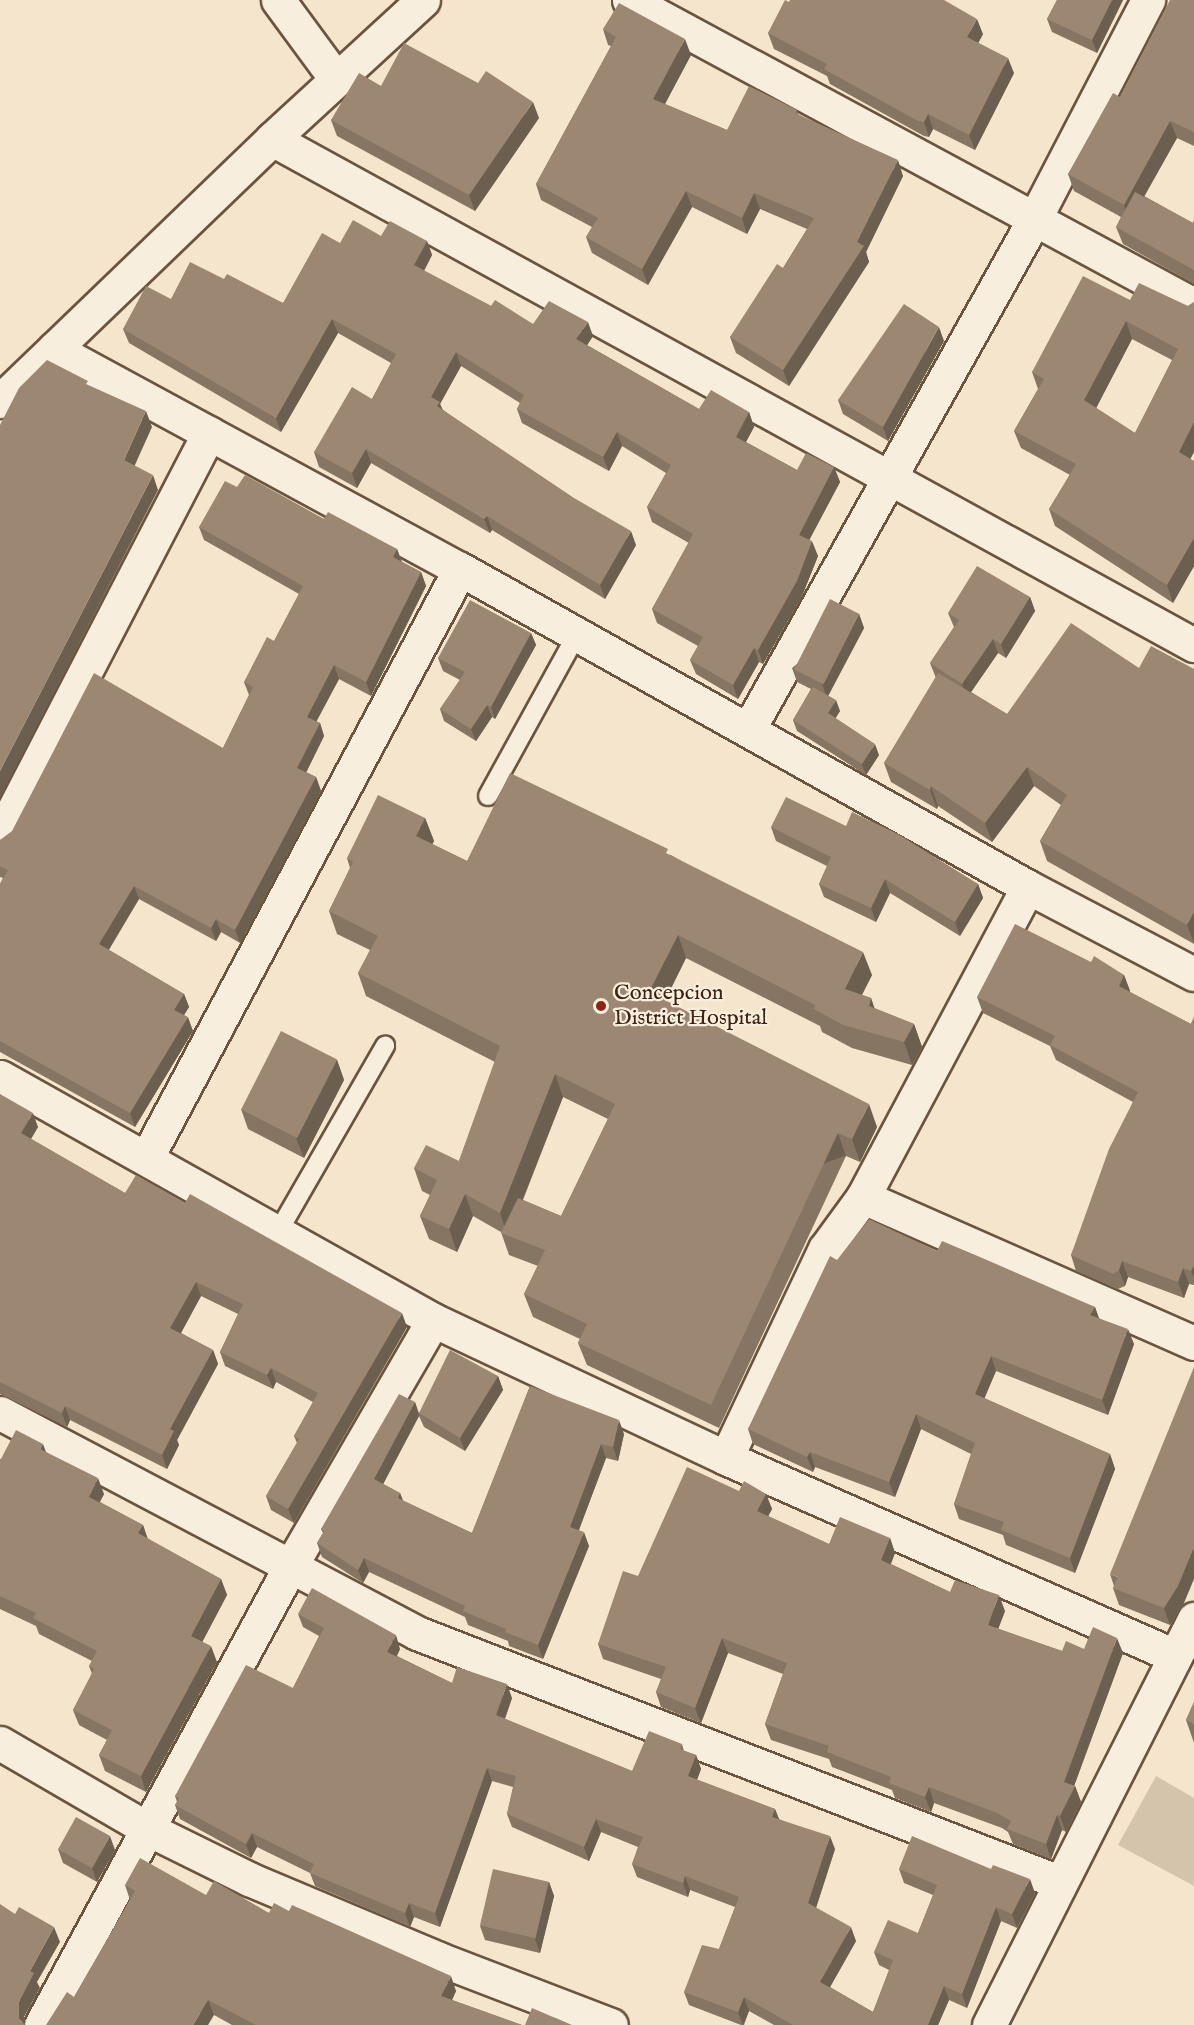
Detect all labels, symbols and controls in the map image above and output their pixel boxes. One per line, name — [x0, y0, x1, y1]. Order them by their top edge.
place label: Concepcion District Hospital — [614, 980, 767, 1032]
marker: Concepcion District Hospital — [592, 997, 610, 1015]

